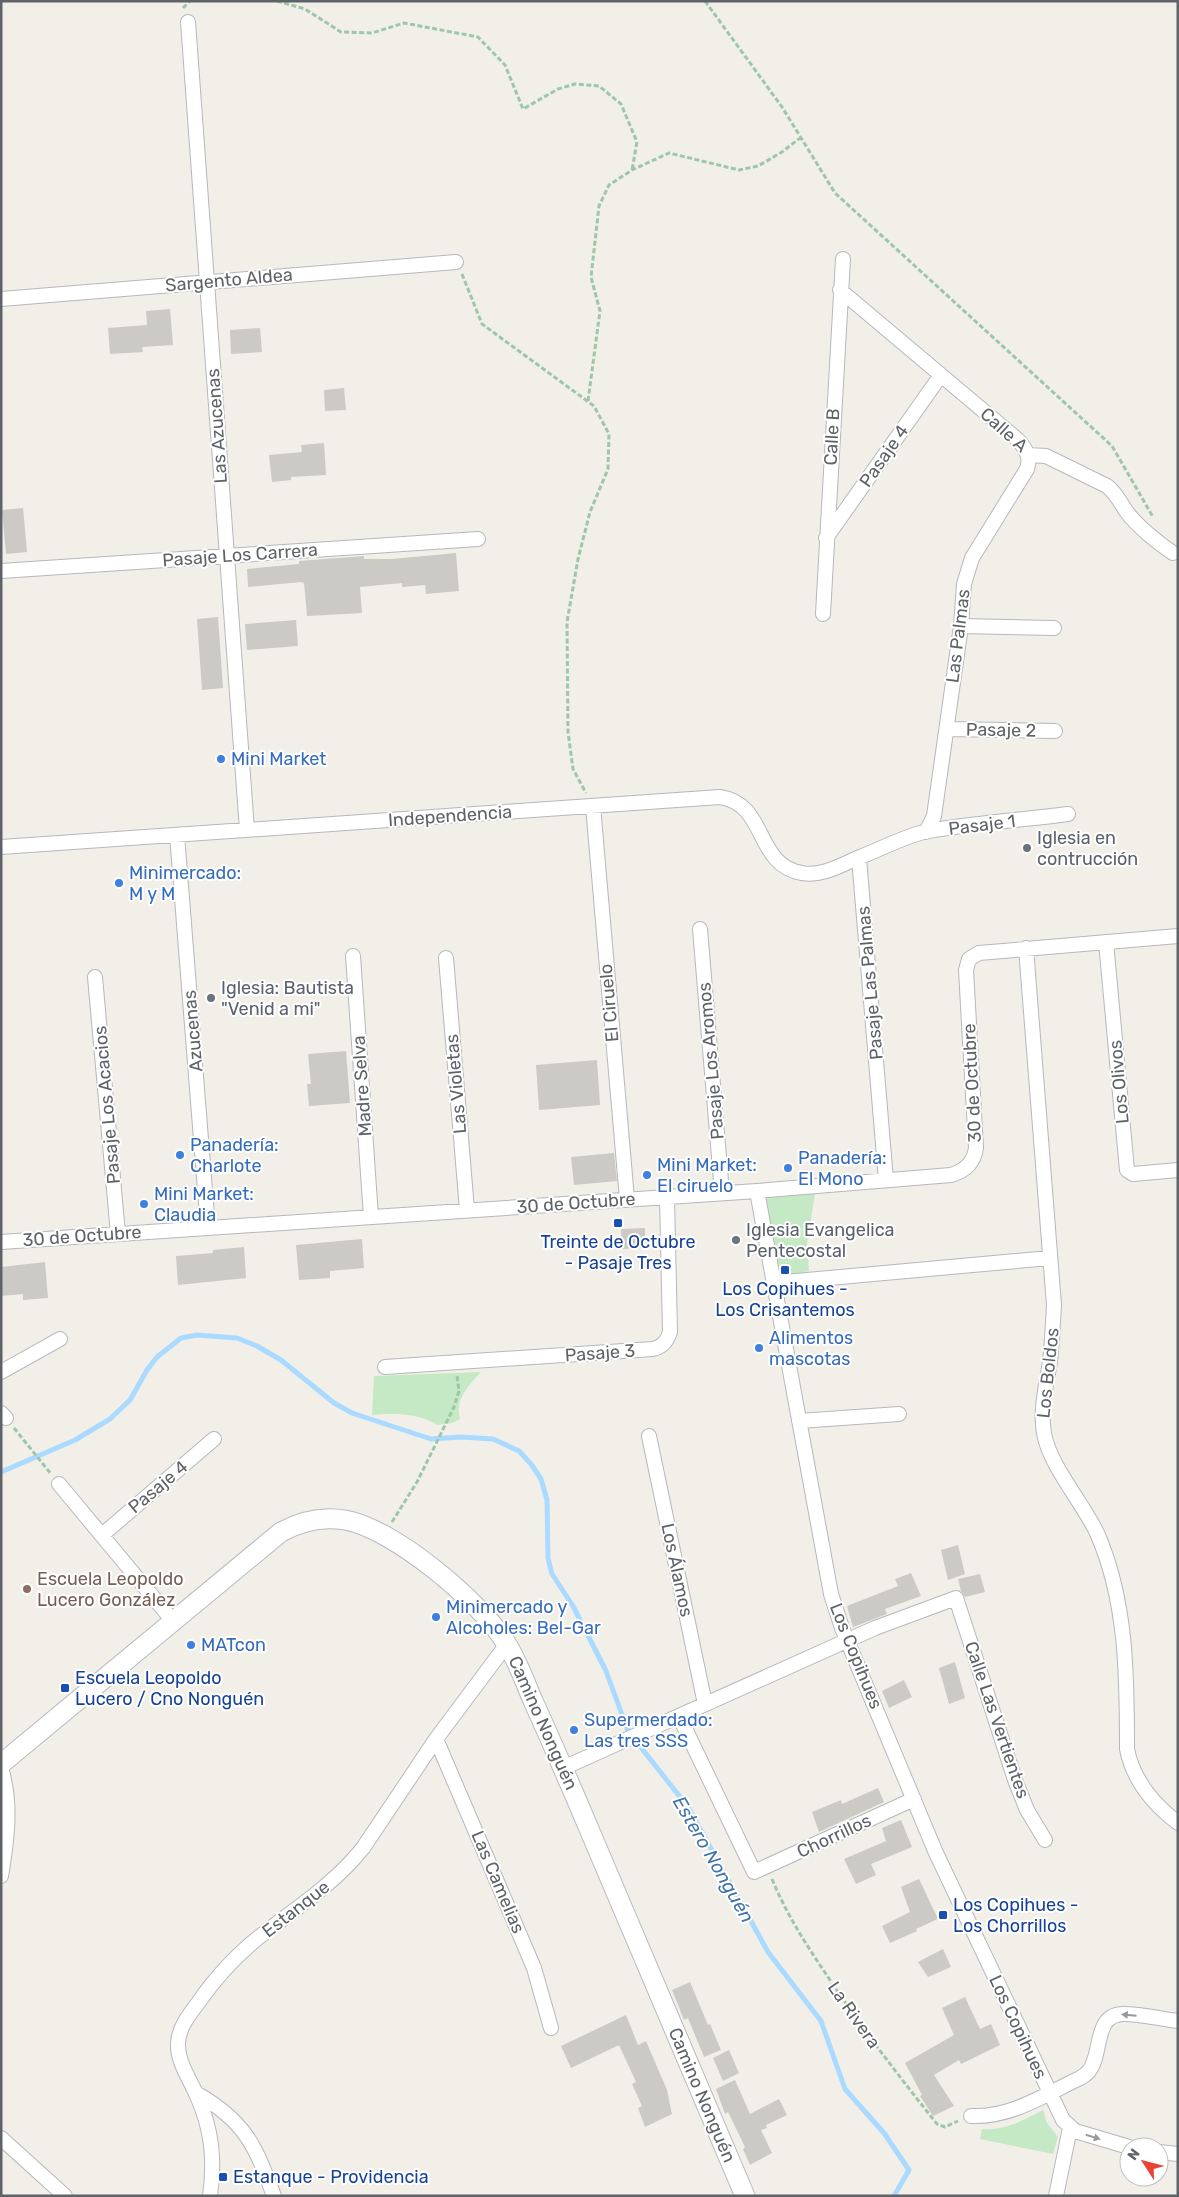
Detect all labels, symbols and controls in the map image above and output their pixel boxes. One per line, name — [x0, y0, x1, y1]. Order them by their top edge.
street label: Sargento Aldea — [164, 263, 294, 297]
street label: Las Azucenas — [202, 368, 232, 484]
street label: Calle A — [976, 403, 1032, 457]
street label: Calle B — [820, 408, 844, 466]
street label: Pasaje 4 — [855, 421, 913, 491]
street label: Pasaje Los Carrera — [162, 539, 318, 571]
street label: Las Palmas — [941, 588, 975, 684]
street label: Pasaje 2 — [966, 718, 1036, 742]
place label: Mini Market — [231, 748, 326, 770]
marker: Mini Market — [215, 753, 227, 765]
street label: Independencia — [387, 801, 513, 831]
street label: Pasaje 1 — [947, 810, 1017, 840]
place label: Iglesia en contrucción — [1037, 827, 1138, 870]
marker: Iglesia en contrucción — [1021, 842, 1033, 854]
place label: Minimercado: M y M — [129, 862, 241, 905]
marker: Minimercado: M y M — [113, 877, 125, 889]
street label: Pasaje Las Palmas — [852, 905, 888, 1061]
street label: El Ciruelo — [595, 963, 623, 1043]
place label: Iglesia: Bautista "Venid a mi" — [221, 977, 354, 1020]
street label: Pasaje Los Aromos — [693, 982, 729, 1140]
street label: Azucenas — [178, 989, 208, 1073]
marker: Iglesia: Bautista "Venid a mi" — [205, 992, 217, 1004]
street label: 30 de Octubre — [958, 1023, 986, 1143]
street label: Pasaje Los Acacios — [89, 1025, 125, 1185]
street label: Las Violetas — [441, 1033, 471, 1135]
street label: Madre Selva — [347, 1035, 377, 1137]
street label: Los Olivos — [1104, 1039, 1134, 1125]
place label: Panadería: Charlote — [190, 1134, 279, 1177]
place label: Panadería: El Mono — [798, 1147, 887, 1190]
marker: Panadería: Charlote — [174, 1149, 186, 1161]
place label: Mini Market: El ciruelo — [657, 1154, 757, 1197]
marker: Panadería: El Mono — [782, 1162, 794, 1174]
marker: Mini Market: El ciruelo — [641, 1169, 653, 1181]
place label: Mini Market: Claudia — [154, 1183, 254, 1226]
street label: 30 de Octubre — [516, 1188, 636, 1218]
marker: Mini Market: Claudia — [138, 1198, 150, 1210]
marker: Treinte de Octubre - Pasaje Tres — [612, 1217, 624, 1229]
place label: Iglesia Evangelica Pentecostal — [746, 1219, 895, 1262]
street label: 30 de Octubre — [22, 1221, 142, 1251]
place label: Treinte de Octubre - Pasaje Tres — [540, 1231, 696, 1274]
marker: Iglesia Evangelica Pentecostal — [730, 1234, 742, 1246]
marker: Los Copihues - Los Crisantemos — [779, 1264, 791, 1276]
place label: Los Copihues - Los Crisantemos — [715, 1278, 855, 1321]
place label: Alimentos mascotas — [769, 1327, 853, 1370]
street label: Los Boldos — [1032, 1327, 1064, 1419]
street label: Pasaje 3 — [564, 1340, 636, 1366]
marker: Alimentos mascotas — [753, 1342, 765, 1354]
street label: Pasaje 4 — [124, 1456, 192, 1518]
street label: Los Álamos — [656, 1521, 698, 1619]
place label: Escuela Leopoldo Lucero González — [37, 1568, 184, 1611]
marker: Escuela Leopoldo Lucero González — [21, 1583, 33, 1595]
place label: Minimercado y Alcoholes: Bel-Gar — [446, 1596, 601, 1639]
street label: Los Copihues — [825, 1600, 887, 1712]
marker: Minimercado y Alcoholes: Bel-Gar — [430, 1611, 442, 1623]
place label: MATcon — [201, 1634, 266, 1656]
marker: MATcon — [185, 1639, 197, 1651]
street label: Calle Las Vertientes — [960, 1639, 1034, 1801]
street label: Camino Nonguén — [504, 1653, 582, 1793]
place label: Escuela Leopoldo Lucero / Cno Nonguén — [75, 1667, 264, 1710]
marker: Escuela Leopoldo Lucero / Cno Nonguén — [59, 1682, 71, 1694]
place label: Supermerdado: Las tres SSS — [584, 1709, 713, 1752]
marker: Supermerdado: Las tres SSS — [568, 1724, 580, 1736]
water label: Estero Nonguén — [668, 1792, 759, 1927]
street label: Chorrillos — [793, 1809, 875, 1863]
street label: Las Camelias — [466, 1827, 530, 1937]
street label: Estanque — [258, 1876, 334, 1942]
place label: Los Copihues - Los Chorrillos — [953, 1894, 1078, 1937]
marker: Los Copihues - Los Chorrillos — [937, 1909, 949, 1921]
street label: Los Copihues — [984, 1971, 1052, 2083]
street label: La Rivera — [823, 1977, 885, 2053]
one-way arrow — [1121, 2011, 1137, 2019]
street label: Camino Nonguén — [664, 2024, 740, 2166]
one-way arrow — [1085, 2134, 1100, 2142]
north arrow — [1119, 2137, 1169, 2187]
text: N — [1124, 2146, 1144, 2164]
place label: Estanque - Providencia — [233, 2166, 429, 2188]
marker: Estanque - Providencia — [217, 2171, 229, 2183]

